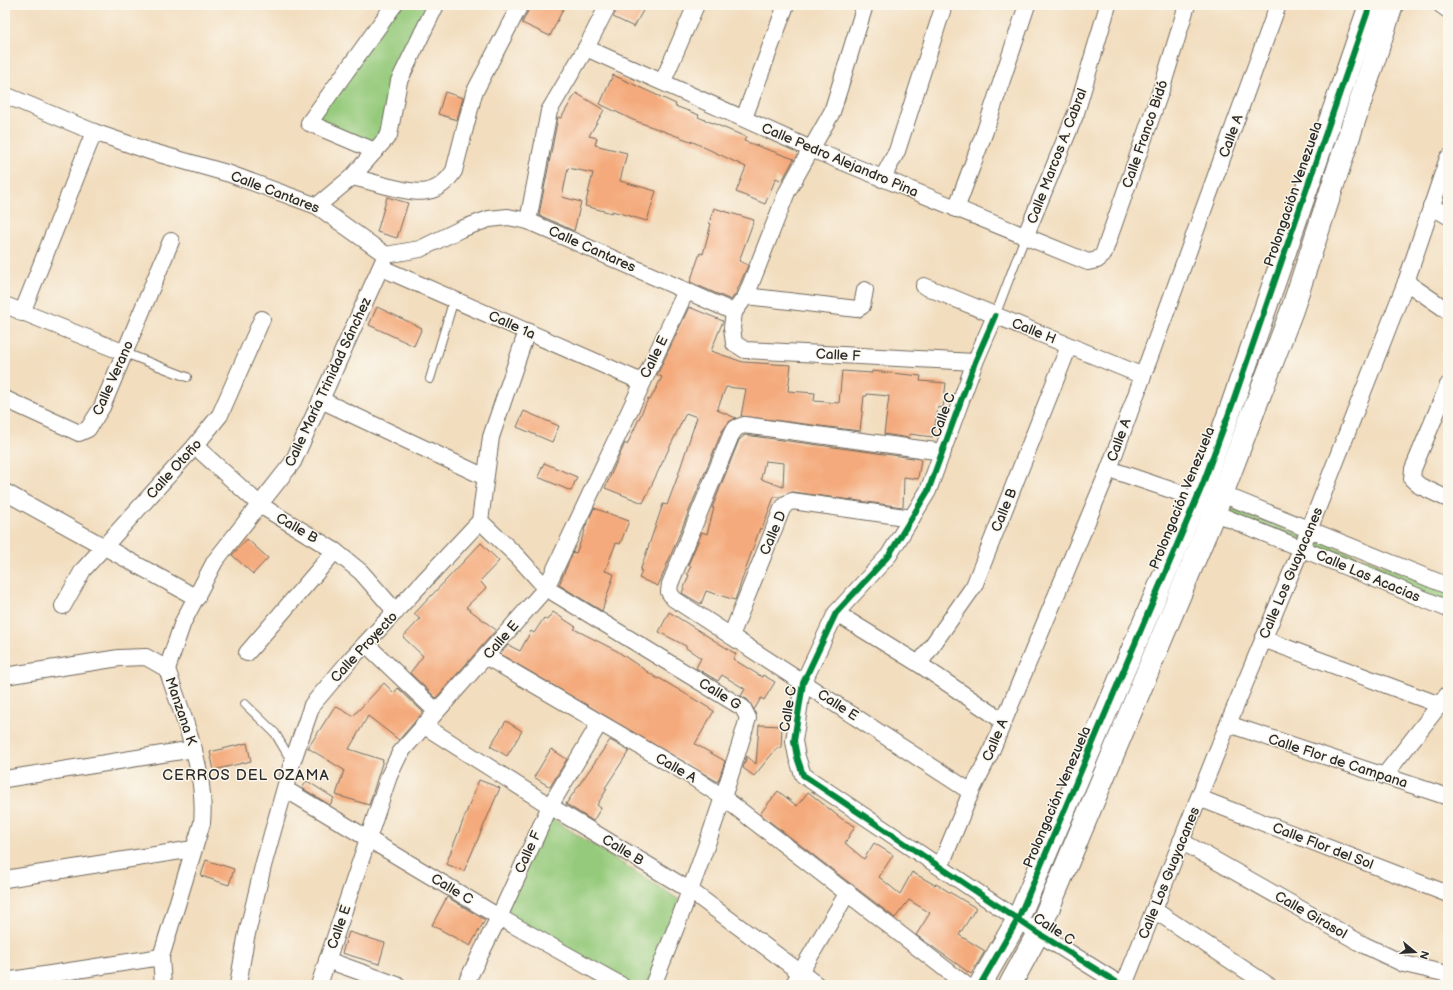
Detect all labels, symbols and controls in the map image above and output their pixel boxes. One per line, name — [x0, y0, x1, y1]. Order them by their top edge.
street label: Calle Franco Bidó — [1119, 78, 1171, 190]
street label: Calle Marcos A. Cabral — [1023, 86, 1091, 226]
street label: Calle A — [1215, 112, 1247, 160]
street label: Calle Pedro Alejandro Pina — [759, 119, 921, 201]
street label: Prolongación Venezuela — [1260, 119, 1326, 269]
street label: Calle Cantares — [228, 167, 322, 217]
street label: Calle Cantares — [546, 222, 638, 276]
street label: Calle María Trinidad Sánchez — [281, 294, 375, 469]
street label: Calle 1a — [486, 307, 538, 343]
street label: Calle H — [1009, 314, 1059, 348]
street label: Calle E — [636, 333, 672, 381]
street label: Calle Verano — [89, 338, 137, 418]
street label: Calle F — [815, 345, 861, 365]
street label: Calle C — [927, 390, 959, 440]
street label: Calle A — [1103, 416, 1135, 464]
street label: Prolongación Venezuela — [1146, 424, 1218, 572]
street label: Calle Otoño — [143, 436, 205, 502]
street label: Calle B — [988, 485, 1021, 534]
street label: Calle Los Guayacanes — [1256, 505, 1326, 641]
street label: Calle D — [756, 508, 790, 558]
street label: Calle B — [273, 509, 321, 547]
street label: Calle Las Acacias — [1313, 546, 1423, 606]
street label: Calle Proyecto — [327, 608, 401, 686]
street label: Calle E — [480, 617, 522, 663]
street label: Calle G — [696, 674, 745, 714]
street label: Manzana K — [161, 675, 201, 748]
street label: Calle C — [776, 685, 800, 733]
street label: Calle E — [814, 686, 862, 724]
street label: Calle A — [978, 716, 1012, 764]
street label: Prolongación Venezuela — [1019, 724, 1095, 870]
street label: Calle Flor de Campana — [1266, 730, 1410, 792]
street label: Calle A — [652, 749, 700, 787]
district label: CERROS DEL OZAMA — [162, 766, 330, 785]
street label: Calle Los Guayacanes — [1135, 804, 1203, 942]
street label: Calle Flor del Sol — [1270, 819, 1376, 873]
street label: Calle F — [511, 828, 545, 876]
street label: Calle B — [599, 831, 647, 869]
street label: Calle C — [428, 870, 476, 908]
street label: Calle Girasol — [1272, 887, 1350, 943]
street label: Calle E — [324, 903, 354, 951]
street label: Calle C — [1030, 909, 1078, 949]
north arrow — [1395, 932, 1435, 972]
text: N — [1417, 949, 1431, 961]

